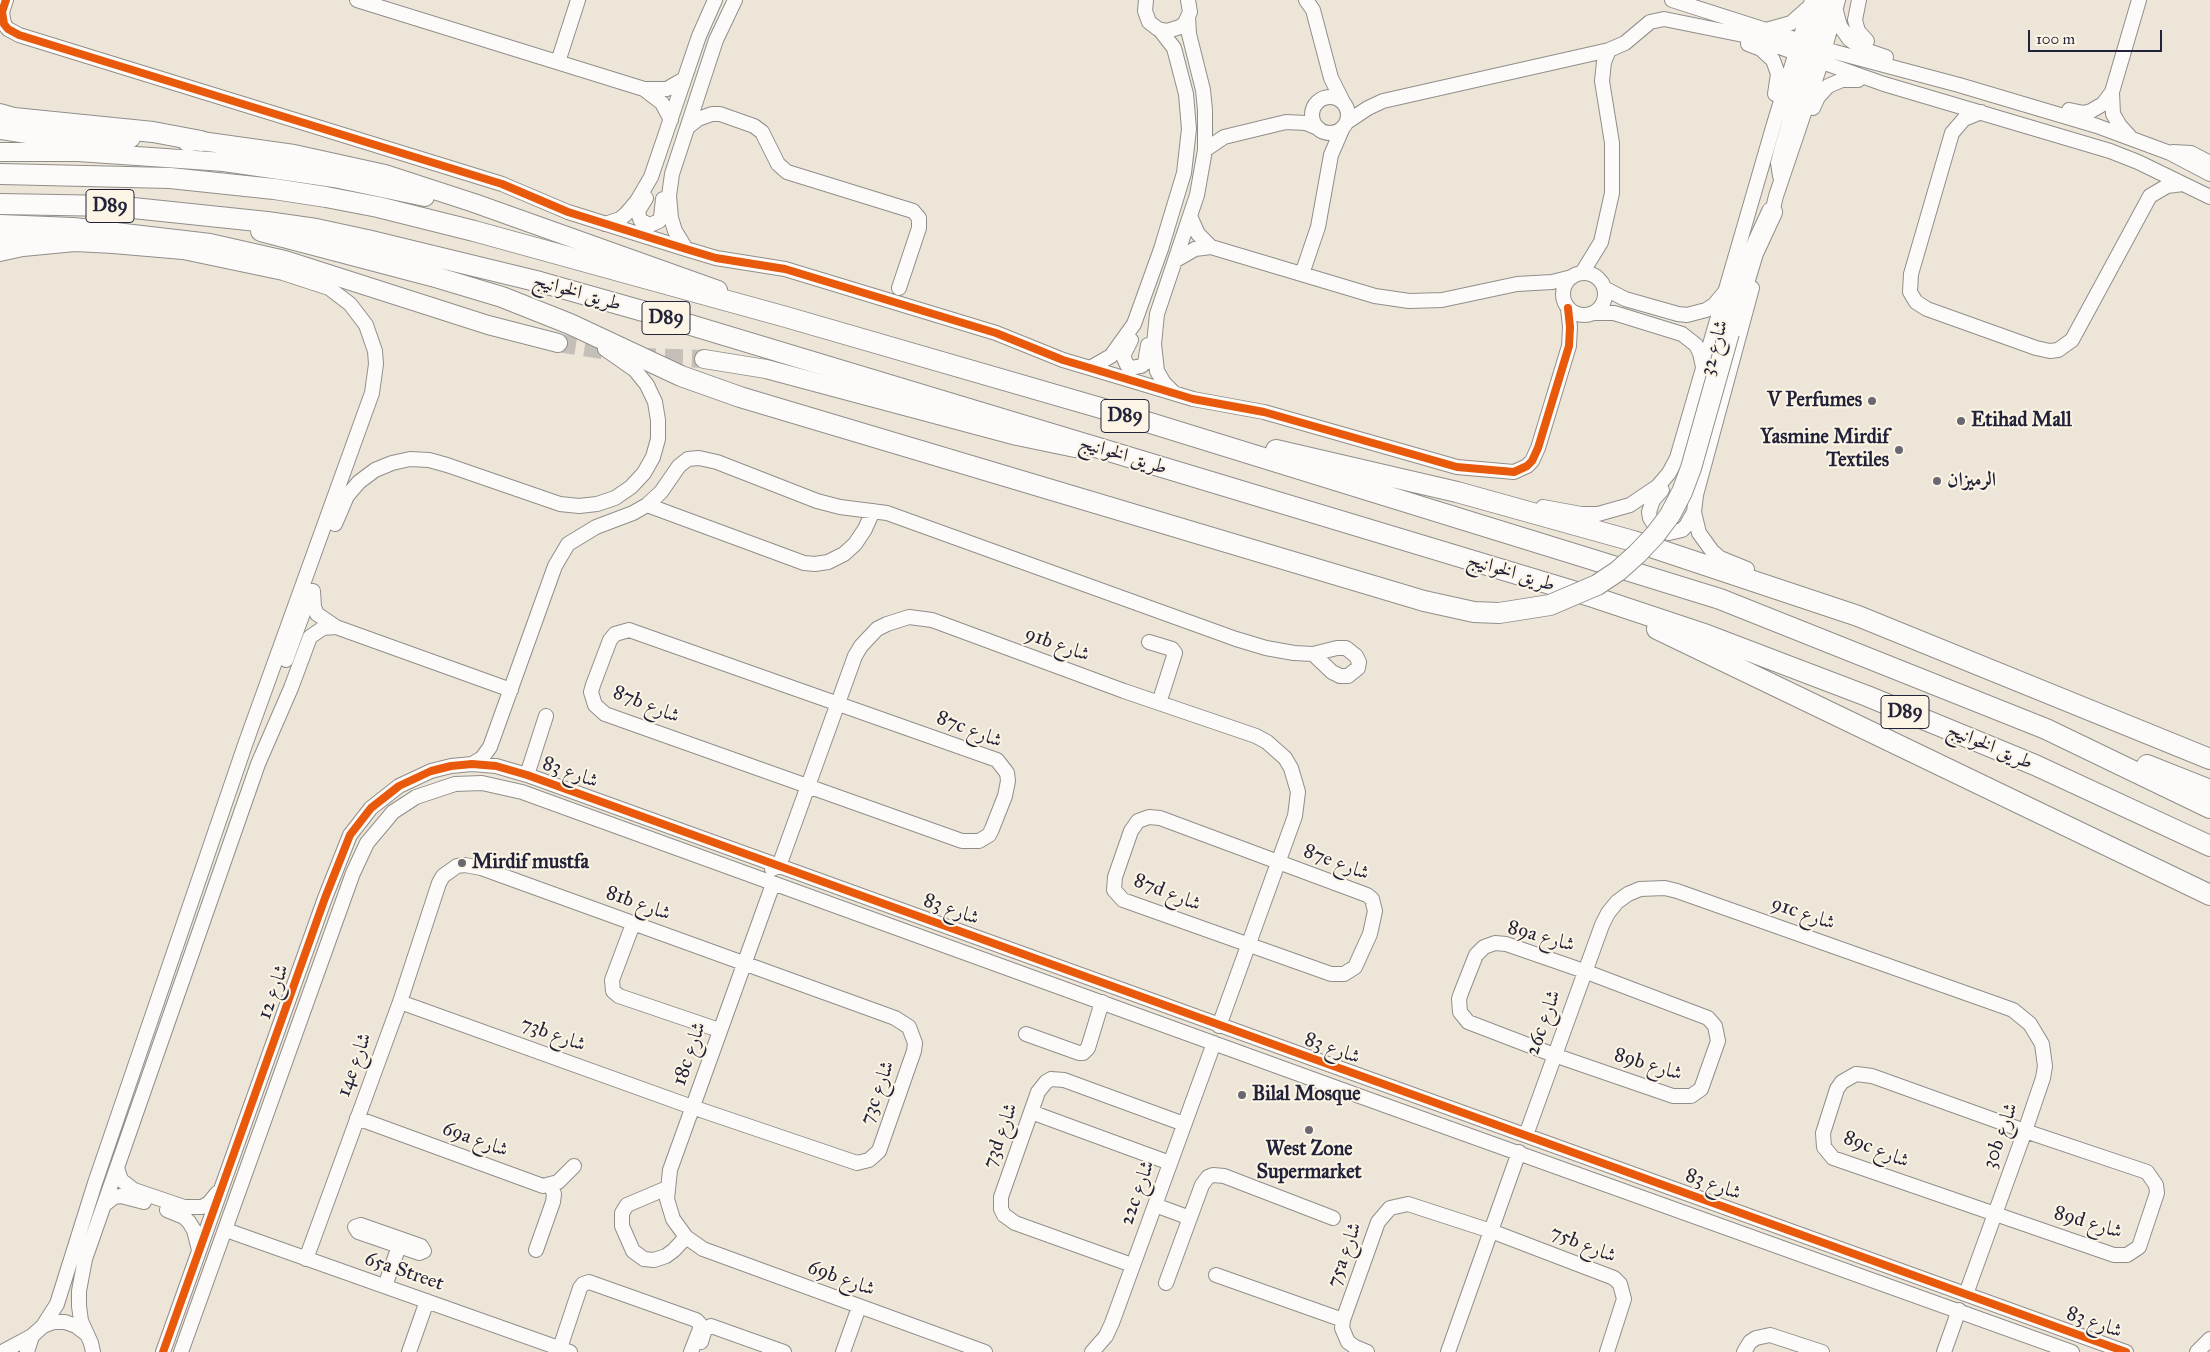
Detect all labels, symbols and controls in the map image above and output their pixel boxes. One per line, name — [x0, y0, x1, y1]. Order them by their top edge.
scale bar — [2030, 20, 2164, 52]
text: 100 m — [2036, 30, 2075, 48]
road number: D89 — [86, 190, 134, 222]
street label: طريق الخوانيج — [530, 269, 624, 317]
road number: D89 — [642, 302, 690, 334]
street label: شارع 32 — [1696, 317, 1734, 379]
place label: V Perfumes — [1767, 389, 1862, 413]
marker: V Perfumes — [1866, 395, 1878, 407]
road number: D89 — [1101, 400, 1149, 432]
place label: Etihad Mall — [1971, 409, 2072, 433]
marker: Etihad Mall — [1955, 415, 1967, 427]
place label: Yasmine Mirdif Textiles — [1760, 426, 1889, 473]
street label: طريق الخوانيج — [1076, 431, 1170, 481]
marker: Yasmine Mirdif Textiles — [1893, 444, 1905, 456]
place label: الرميزان — [1947, 469, 1996, 493]
marker: الرميزان — [1931, 475, 1943, 487]
street label: طريق الخوانيج — [1464, 548, 1558, 598]
street label: 91b شارع — [1021, 622, 1093, 668]
street label: 87b شارع — [609, 681, 683, 729]
road number: D89 — [1881, 696, 1929, 729]
street label: 87c شارع — [933, 706, 1005, 754]
street label: طريق الخوانيج — [1944, 718, 2036, 776]
street label: شارع 83 — [539, 752, 601, 794]
street label: 87e شارع — [1300, 839, 1372, 887]
place label: Mirdif mustfa — [472, 851, 589, 875]
marker: Mirdif mustfa — [456, 857, 468, 869]
street label: 87d شارع — [1130, 869, 1204, 917]
street label: 81b شارع — [602, 881, 674, 927]
street label: شارع 83 — [920, 889, 982, 931]
street label: 91c شارع — [1768, 892, 1838, 936]
street label: 89a شارع — [1505, 916, 1577, 958]
street label: شارع 12 — [253, 961, 295, 1023]
street label: 26c شارع — [1521, 987, 1567, 1059]
street label: 73b شارع — [517, 1012, 589, 1058]
street label: 18c شارع — [668, 1019, 712, 1089]
street label: شارع 83 — [1301, 1028, 1363, 1070]
street label: 14e شارع — [332, 1030, 378, 1100]
street label: 89b شارع — [1611, 1043, 1685, 1087]
street label: 73c شارع — [855, 1058, 901, 1128]
place label: Bilal Mosque — [1252, 1083, 1361, 1107]
marker: Bilal Mosque — [1236, 1089, 1248, 1101]
street label: 73d شارع — [978, 1100, 1024, 1172]
street label: 30b شارع — [1978, 1100, 2024, 1172]
street label: 69a شارع — [439, 1117, 511, 1163]
marker: West Zone Supermarket — [1303, 1124, 1315, 1136]
street label: 89c شارع — [1840, 1126, 1912, 1174]
place label: West Zone Supermarket — [1256, 1138, 1362, 1185]
street label: 22c شارع — [1115, 1157, 1161, 1229]
street label: شارع 83 — [1682, 1164, 1744, 1206]
street label: 89d شارع — [2051, 1201, 2125, 1245]
street label: 75a شارع — [1322, 1219, 1368, 1291]
street label: 75b شارع — [1547, 1221, 1619, 1269]
street label: 65a Street — [361, 1247, 447, 1297]
street label: 69b شارع — [804, 1256, 878, 1302]
street label: شارع 83 — [2063, 1302, 2125, 1344]

